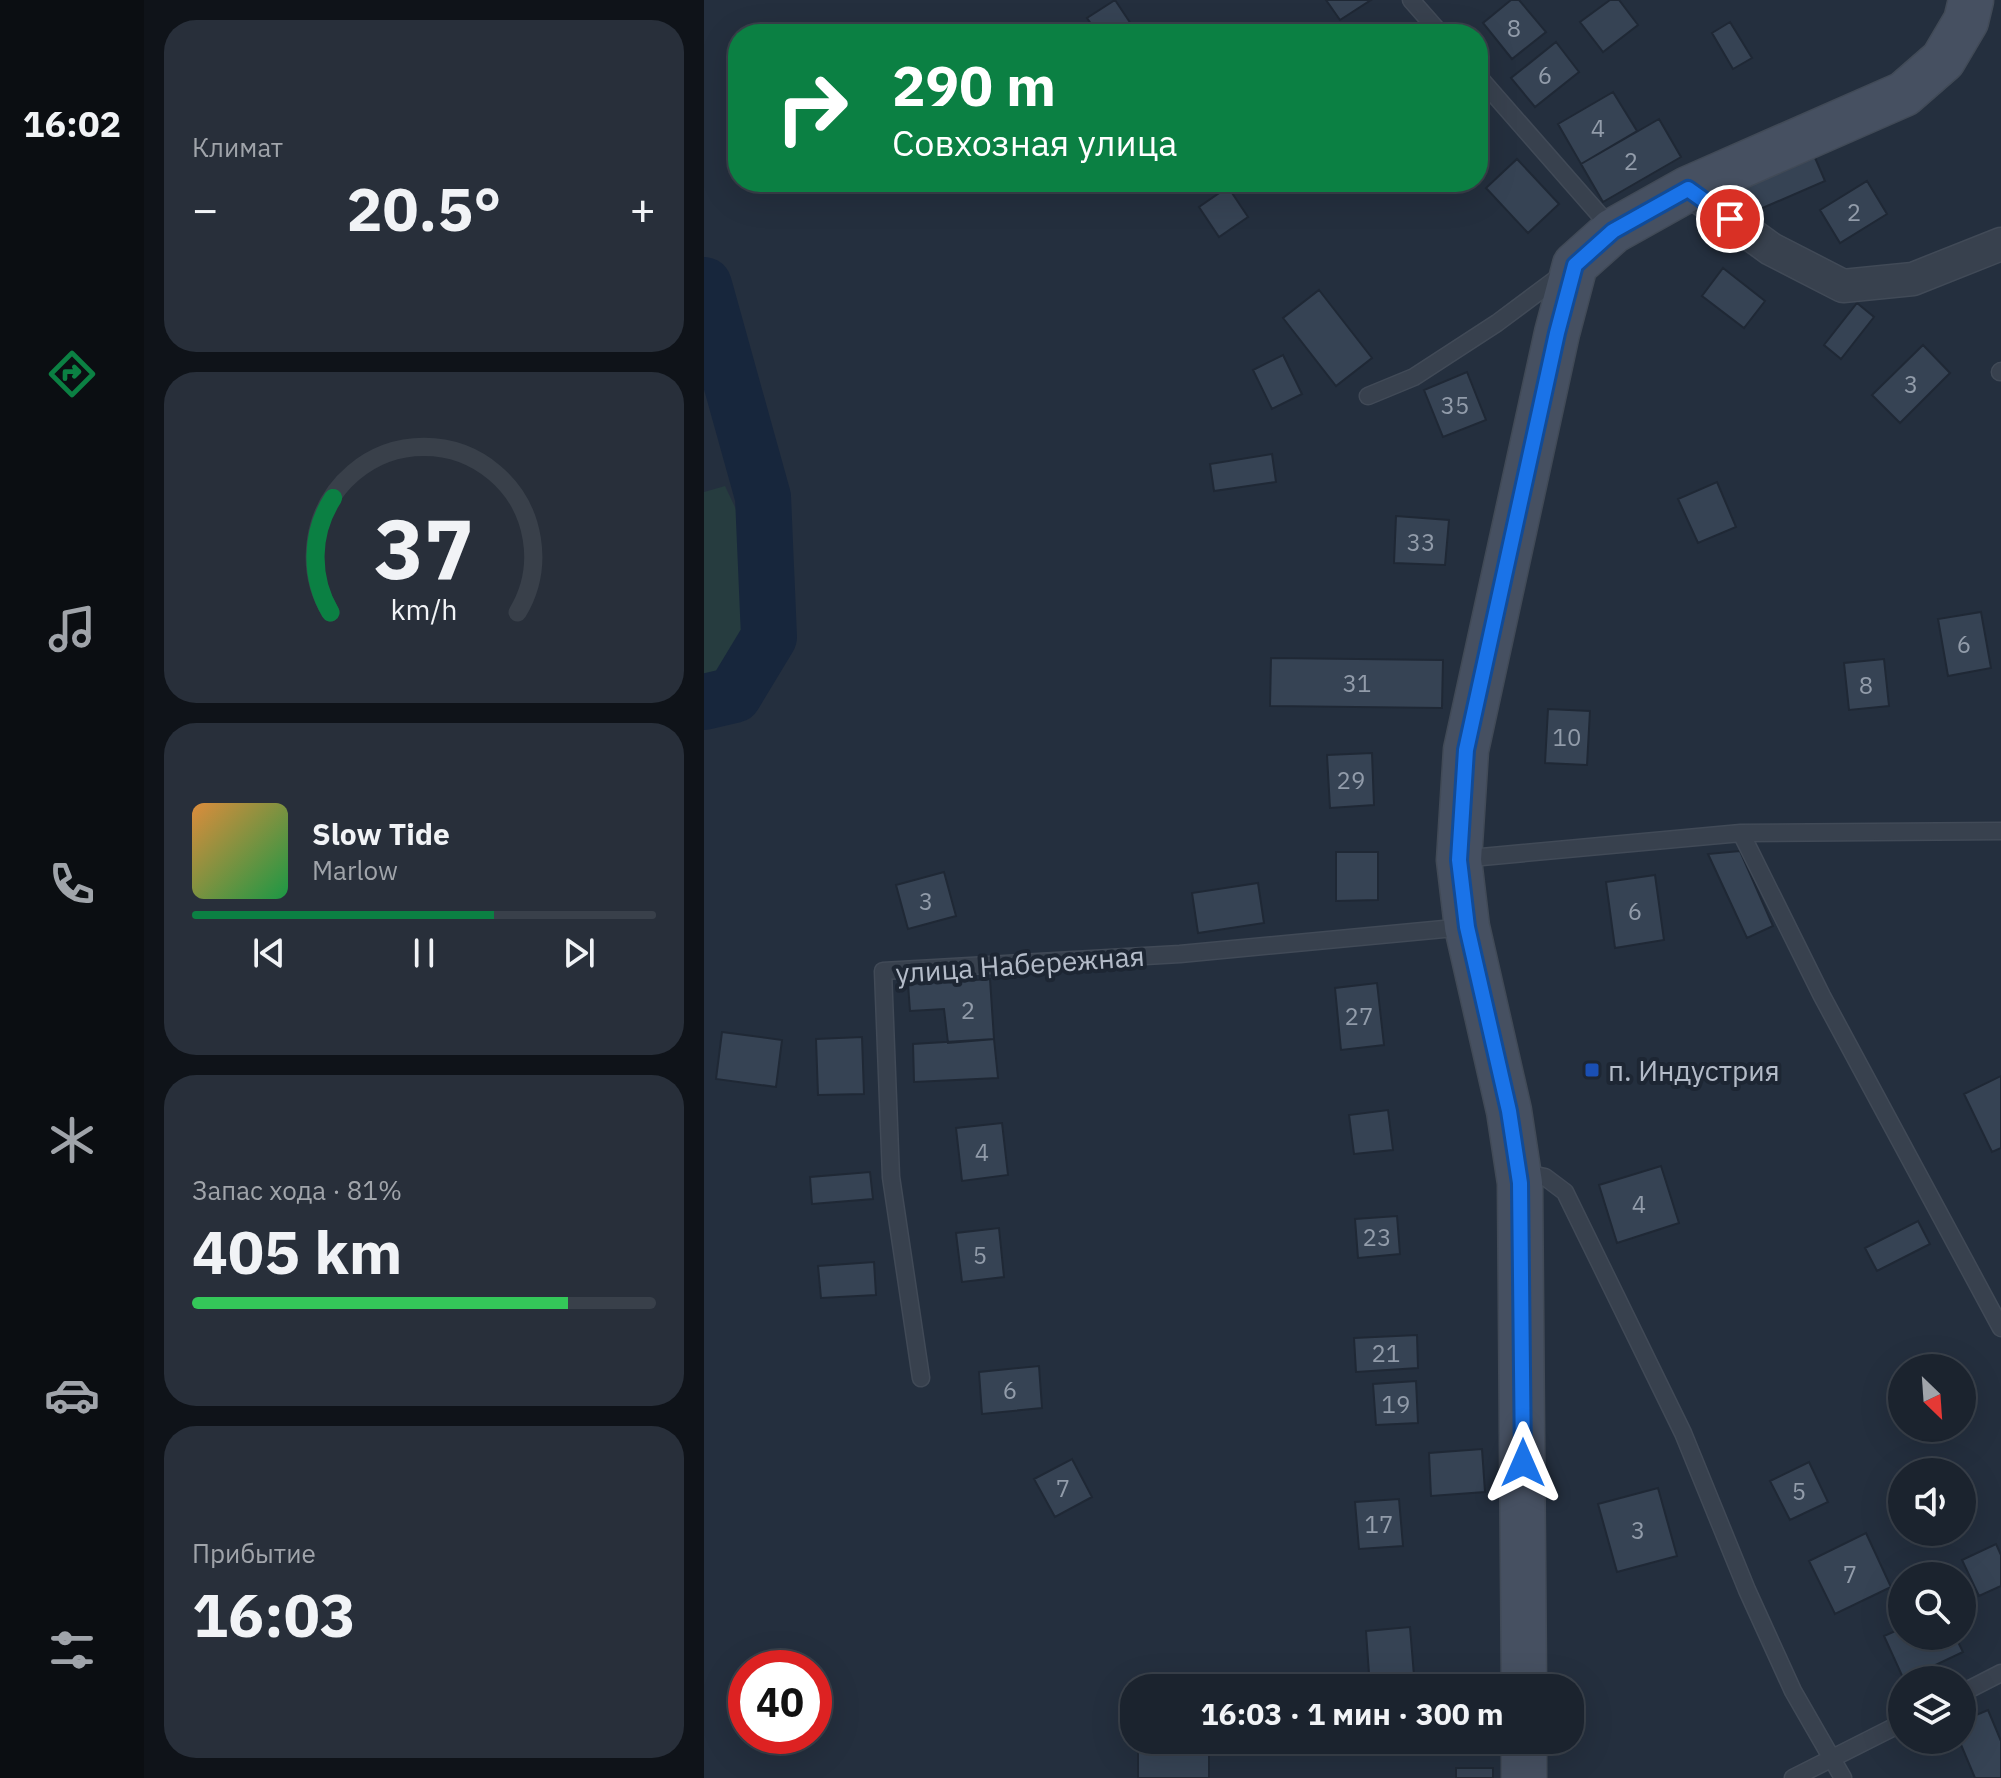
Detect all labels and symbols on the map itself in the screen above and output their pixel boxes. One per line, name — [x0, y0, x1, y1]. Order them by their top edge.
house number: 8 — [1507, 12, 1521, 44]
house number: 6 — [1538, 59, 1552, 91]
house number: 4 — [1591, 112, 1605, 144]
house number: 2 — [1624, 145, 1638, 177]
pin — [1696, 185, 1764, 253]
house number: 2 — [1847, 196, 1861, 228]
house number: 3 — [1904, 368, 1918, 400]
house number: 35 — [1441, 389, 1469, 421]
house number: 33 — [1407, 526, 1435, 558]
house number: 6 — [1957, 628, 1971, 660]
house number: 31 — [1343, 667, 1371, 699]
house number: 8 — [1859, 669, 1873, 701]
house number: 10 — [1553, 721, 1581, 753]
house number: 29 — [1337, 764, 1365, 796]
house number: 3 — [919, 885, 933, 917]
house number: 6 — [1628, 895, 1642, 927]
street label: улица Набережная — [894, 937, 1146, 991]
house number: 2 — [961, 994, 975, 1026]
house number: 27 — [1345, 1000, 1373, 1032]
place label: п. Индустрия — [1608, 1052, 1780, 1089]
marker: п. Индустрия — [1583, 1061, 1601, 1079]
house number: 4 — [975, 1136, 989, 1168]
house number: 4 — [1632, 1188, 1646, 1220]
house number: 23 — [1363, 1221, 1391, 1253]
house number: 5 — [973, 1239, 987, 1271]
house number: 21 — [1372, 1337, 1400, 1369]
north arrow — [1888, 1354, 1976, 1442]
house number: 6 — [1003, 1374, 1017, 1406]
house number: 19 — [1382, 1388, 1410, 1420]
position arrow — [1481, 1421, 1565, 1505]
house number: 7 — [1056, 1472, 1070, 1504]
house number: 5 — [1792, 1475, 1806, 1507]
house number: 17 — [1365, 1508, 1393, 1540]
house number: 3 — [1631, 1514, 1645, 1546]
house number: 7 — [1843, 1558, 1857, 1590]
speed limit sign: 40 — [728, 1650, 832, 1754]

